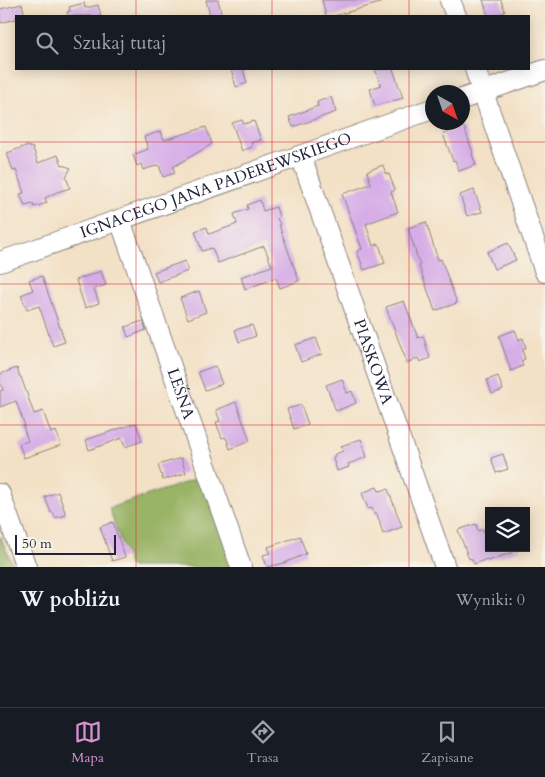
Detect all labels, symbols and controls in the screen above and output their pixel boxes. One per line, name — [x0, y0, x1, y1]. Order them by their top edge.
search box — [15, 15, 530, 70]
icon: search — [33, 29, 61, 57]
text: Szukaj tutaj — [73, 30, 166, 56]
north arrow — [425, 85, 470, 130]
street label: IGNACEGO JANA PADEREWSKIEGO — [77, 127, 355, 244]
street label: PIASKOWA — [348, 316, 398, 408]
street label: LEŚNA — [162, 365, 200, 423]
map controls — [485, 507, 530, 552]
button: layers — [485, 507, 530, 552]
scale bar — [15, 532, 116, 555]
text: 50 m — [22, 534, 52, 553]
text: W pobliżu — [20, 585, 121, 614]
text: Wyniki: 0 — [456, 589, 525, 611]
tab: Mapa — [71, 718, 104, 767]
tab: Trasa — [247, 718, 279, 767]
tab: Zapisane — [421, 718, 474, 767]

